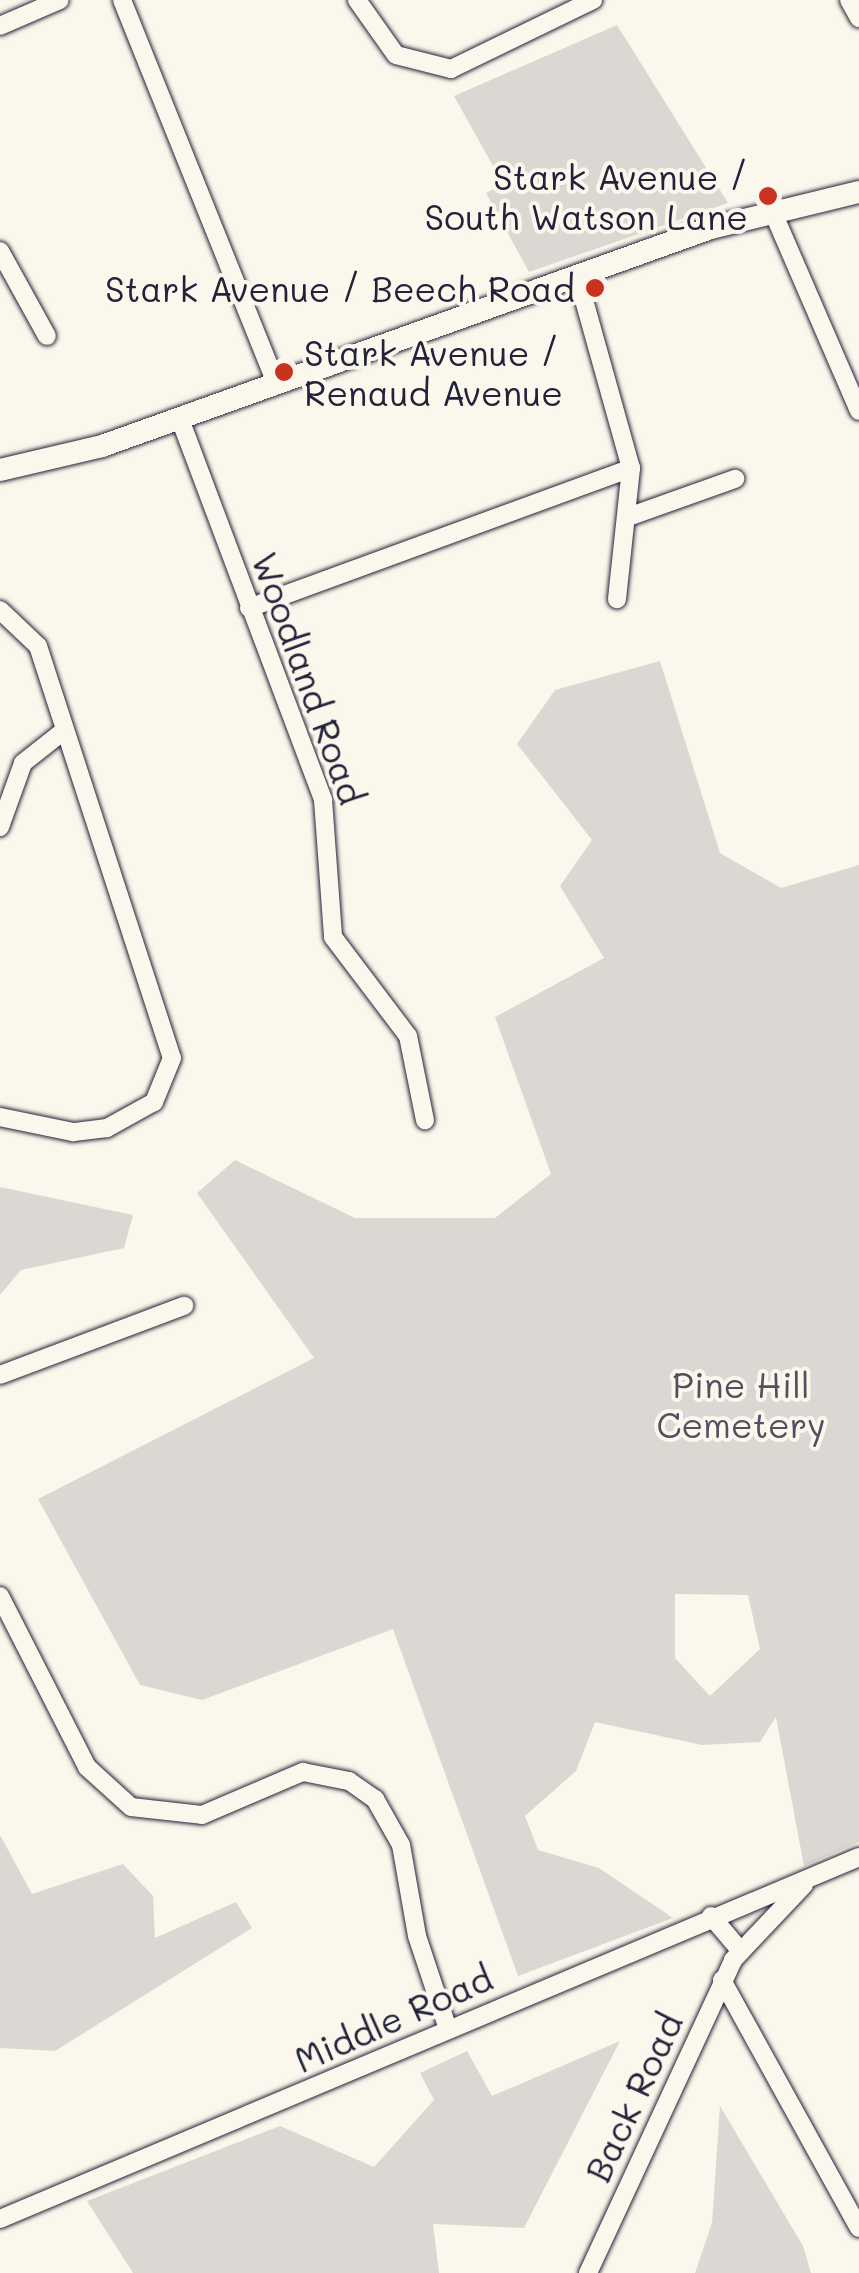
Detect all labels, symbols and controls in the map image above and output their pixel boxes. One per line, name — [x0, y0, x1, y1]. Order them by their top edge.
place label: Stark Avenue / South Watson Lane — [424, 155, 748, 237]
marker: Stark Avenue / South Watson Lane — [757, 185, 779, 207]
place label: Stark Avenue / Beech Road — [105, 267, 575, 309]
marker: Stark Avenue / Beech Road — [584, 277, 606, 299]
place label: Stark Avenue / Renaud Avenue — [304, 331, 563, 413]
marker: Stark Avenue / Renaud Avenue — [273, 361, 295, 383]
street label: Woodland Road — [244, 546, 374, 810]
park label: Pine Hill Cemetery — [656, 1363, 826, 1445]
street label: Middle Road — [288, 1956, 498, 2080]
street label: Back Road — [576, 2006, 690, 2188]

